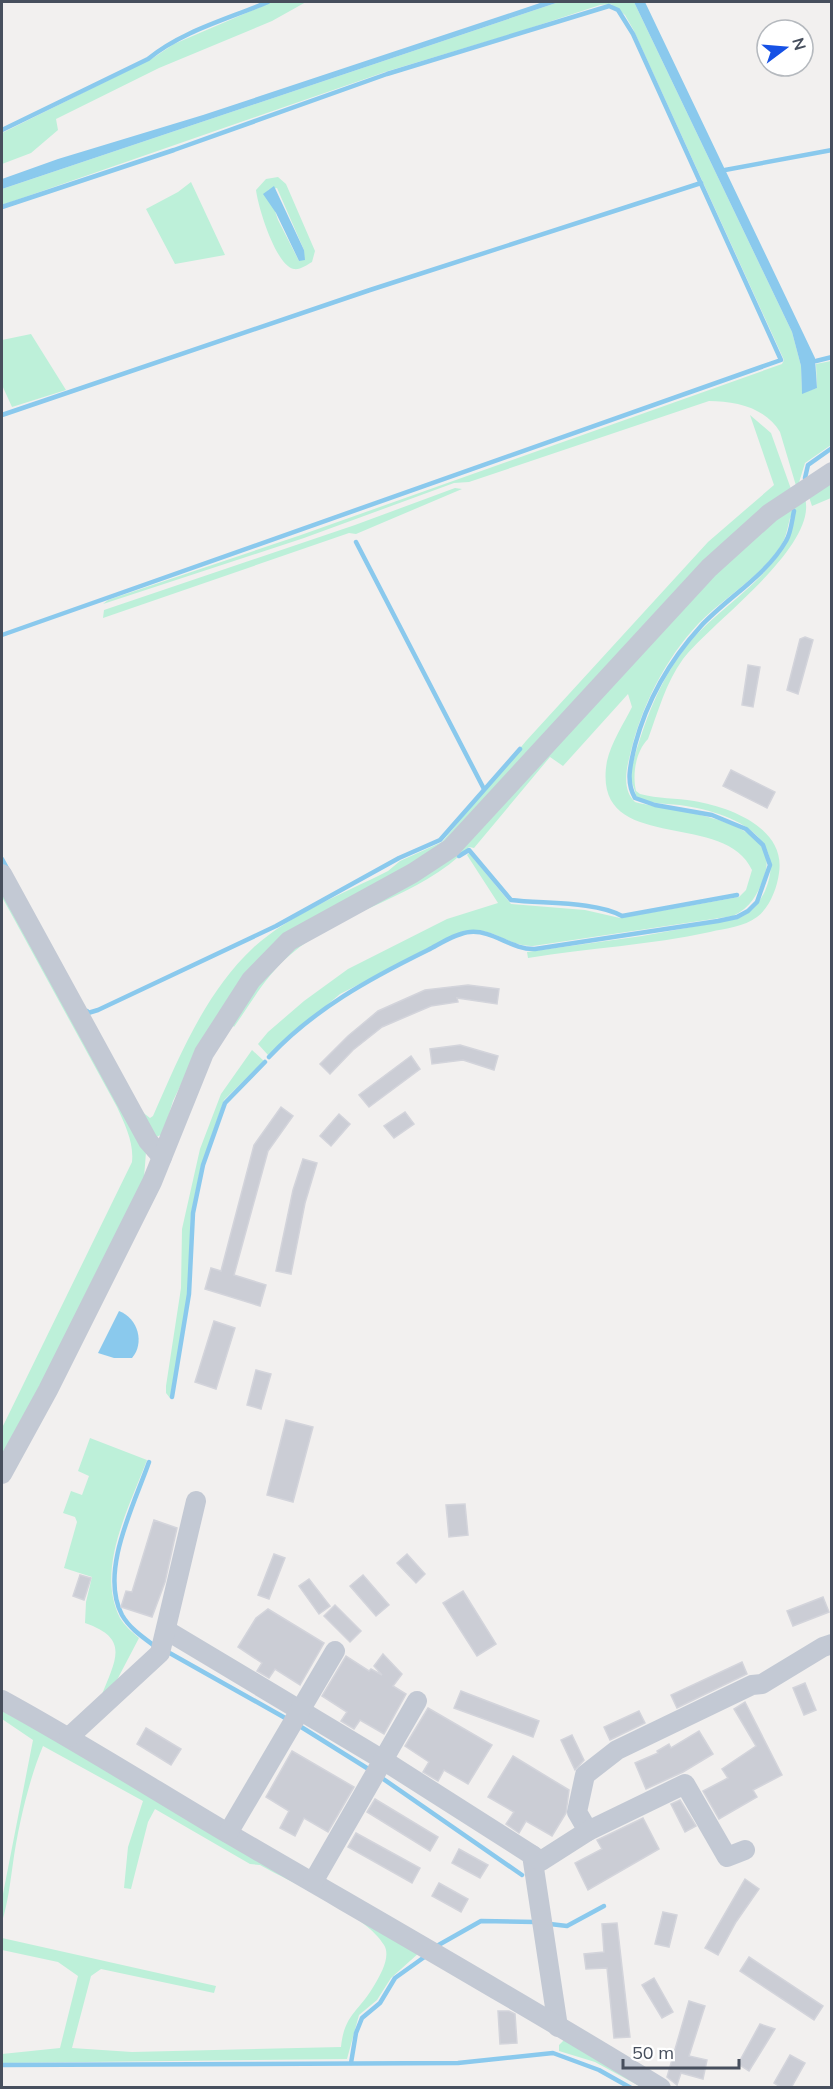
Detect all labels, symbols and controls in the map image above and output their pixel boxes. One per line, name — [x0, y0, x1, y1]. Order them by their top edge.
north arrow — [755, 18, 815, 78]
text: N — [788, 35, 811, 52]
scale bar — [623, 2032, 738, 2070]
text: 50 m — [632, 2041, 674, 2064]

